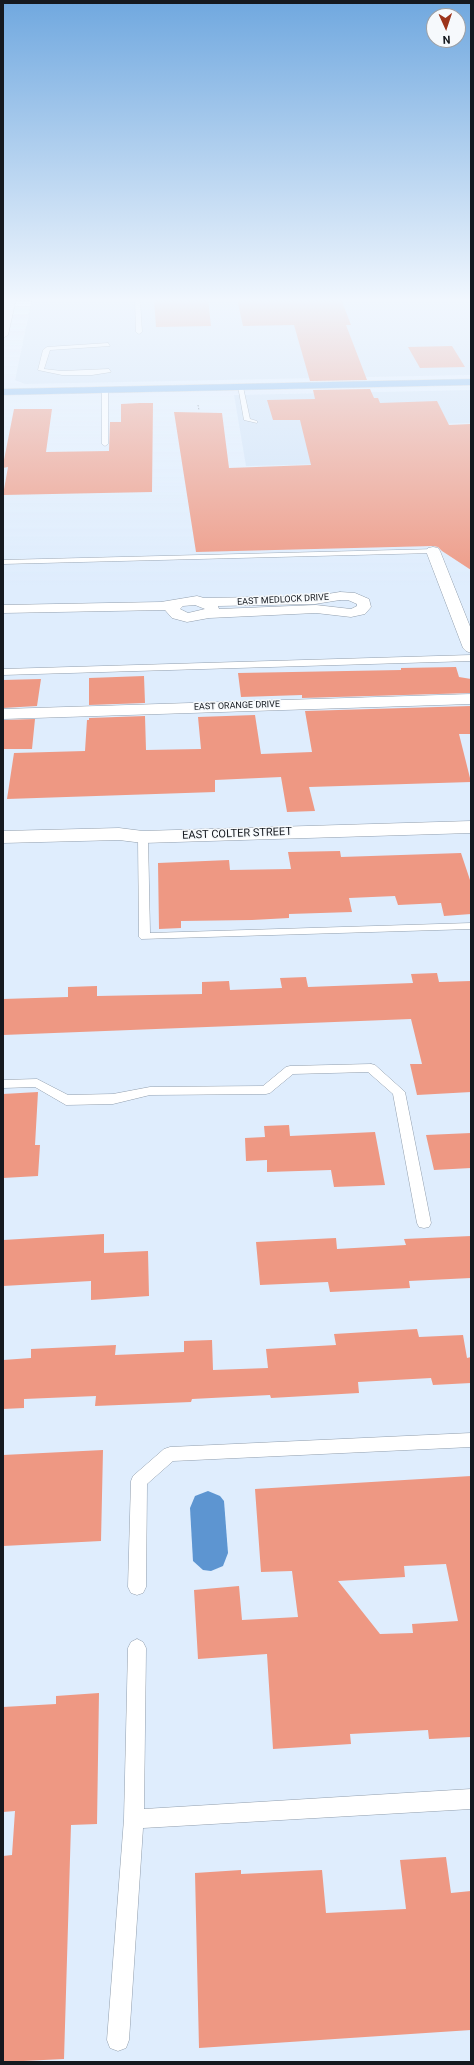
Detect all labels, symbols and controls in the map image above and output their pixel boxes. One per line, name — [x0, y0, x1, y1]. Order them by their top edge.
north arrow — [426, 8, 466, 48]
text: N — [442, 33, 451, 46]
street label: EAST MEDLOCK DRIVE — [237, 592, 329, 608]
street label: EAST ORANGE DRIVE — [194, 699, 280, 713]
street label: EAST COLTER STREET — [182, 825, 292, 843]

